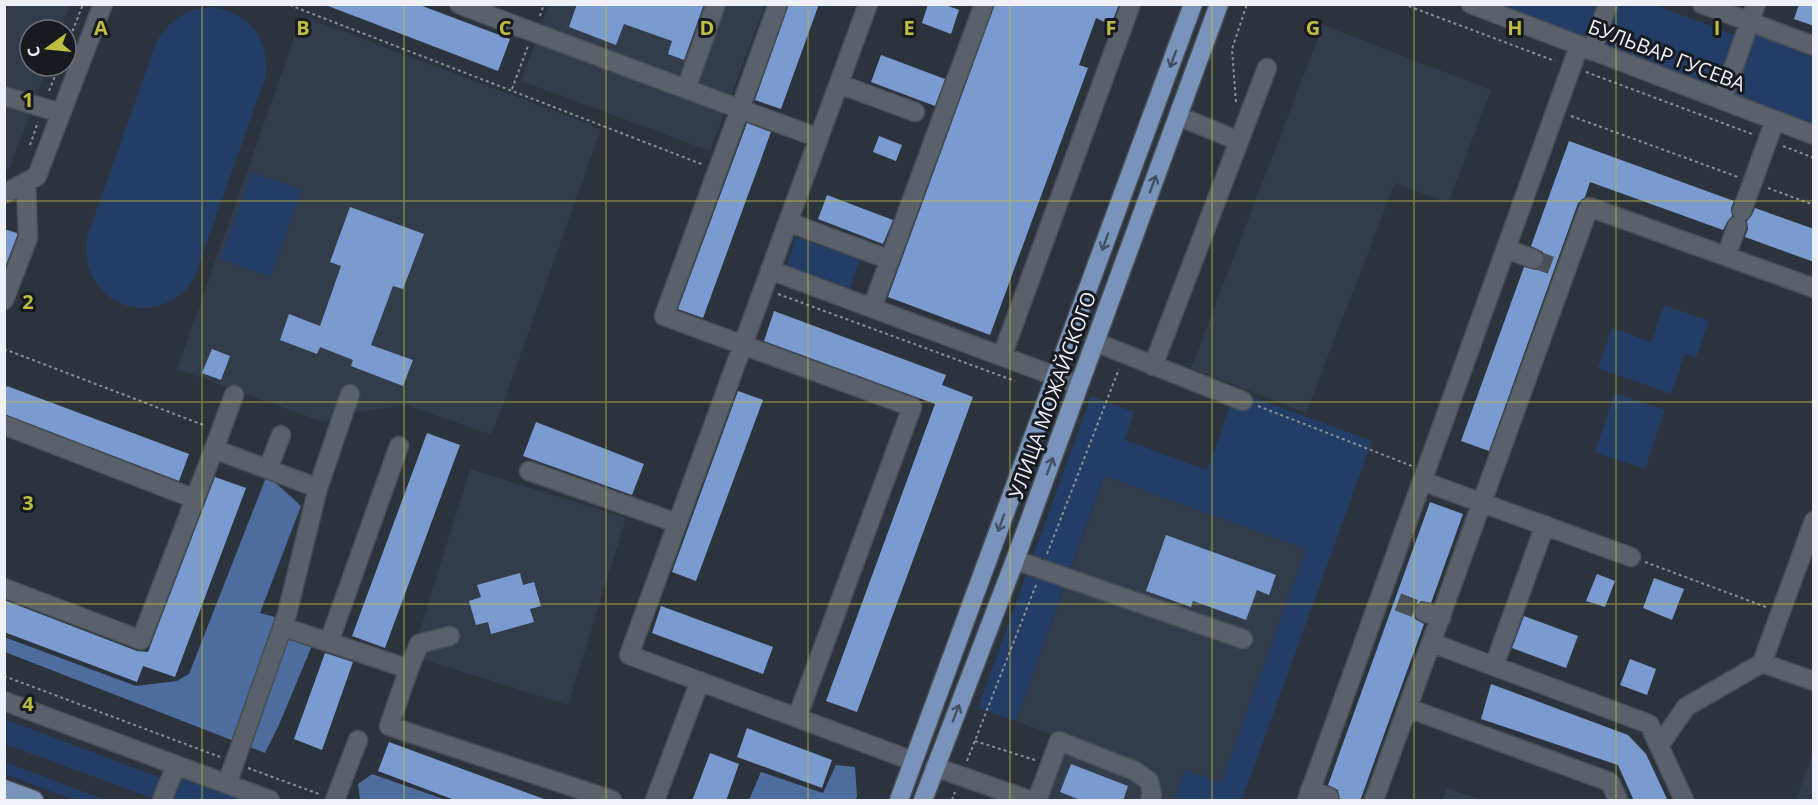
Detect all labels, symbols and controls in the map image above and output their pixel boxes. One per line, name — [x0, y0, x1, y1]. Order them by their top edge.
street label: БУЛЬВАР ГУСЕВА — [1585, 13, 1750, 98]
text: A — [94, 14, 108, 41]
text: B — [296, 14, 310, 41]
text: C — [499, 14, 512, 41]
text: D — [700, 14, 714, 41]
text: E — [903, 14, 915, 41]
text: F — [1106, 14, 1116, 41]
text: G — [1306, 14, 1320, 41]
text: H — [1507, 14, 1523, 41]
text: I — [1714, 14, 1720, 41]
north arrow — [18, 18, 78, 78]
text: С — [22, 44, 45, 60]
one-way arrow — [1167, 50, 1178, 68]
text: 1 — [22, 86, 34, 113]
one-way arrow — [1148, 176, 1159, 194]
one-way arrow — [1099, 232, 1110, 251]
text: 2 — [22, 288, 34, 315]
street label: УЛИЦА МОЖАЙСКОГО — [1002, 288, 1102, 502]
one-way arrow — [1045, 457, 1056, 476]
text: 3 — [22, 489, 34, 516]
one-way arrow — [994, 514, 1005, 532]
text: 4 — [22, 690, 34, 717]
one-way arrow — [951, 704, 962, 722]

